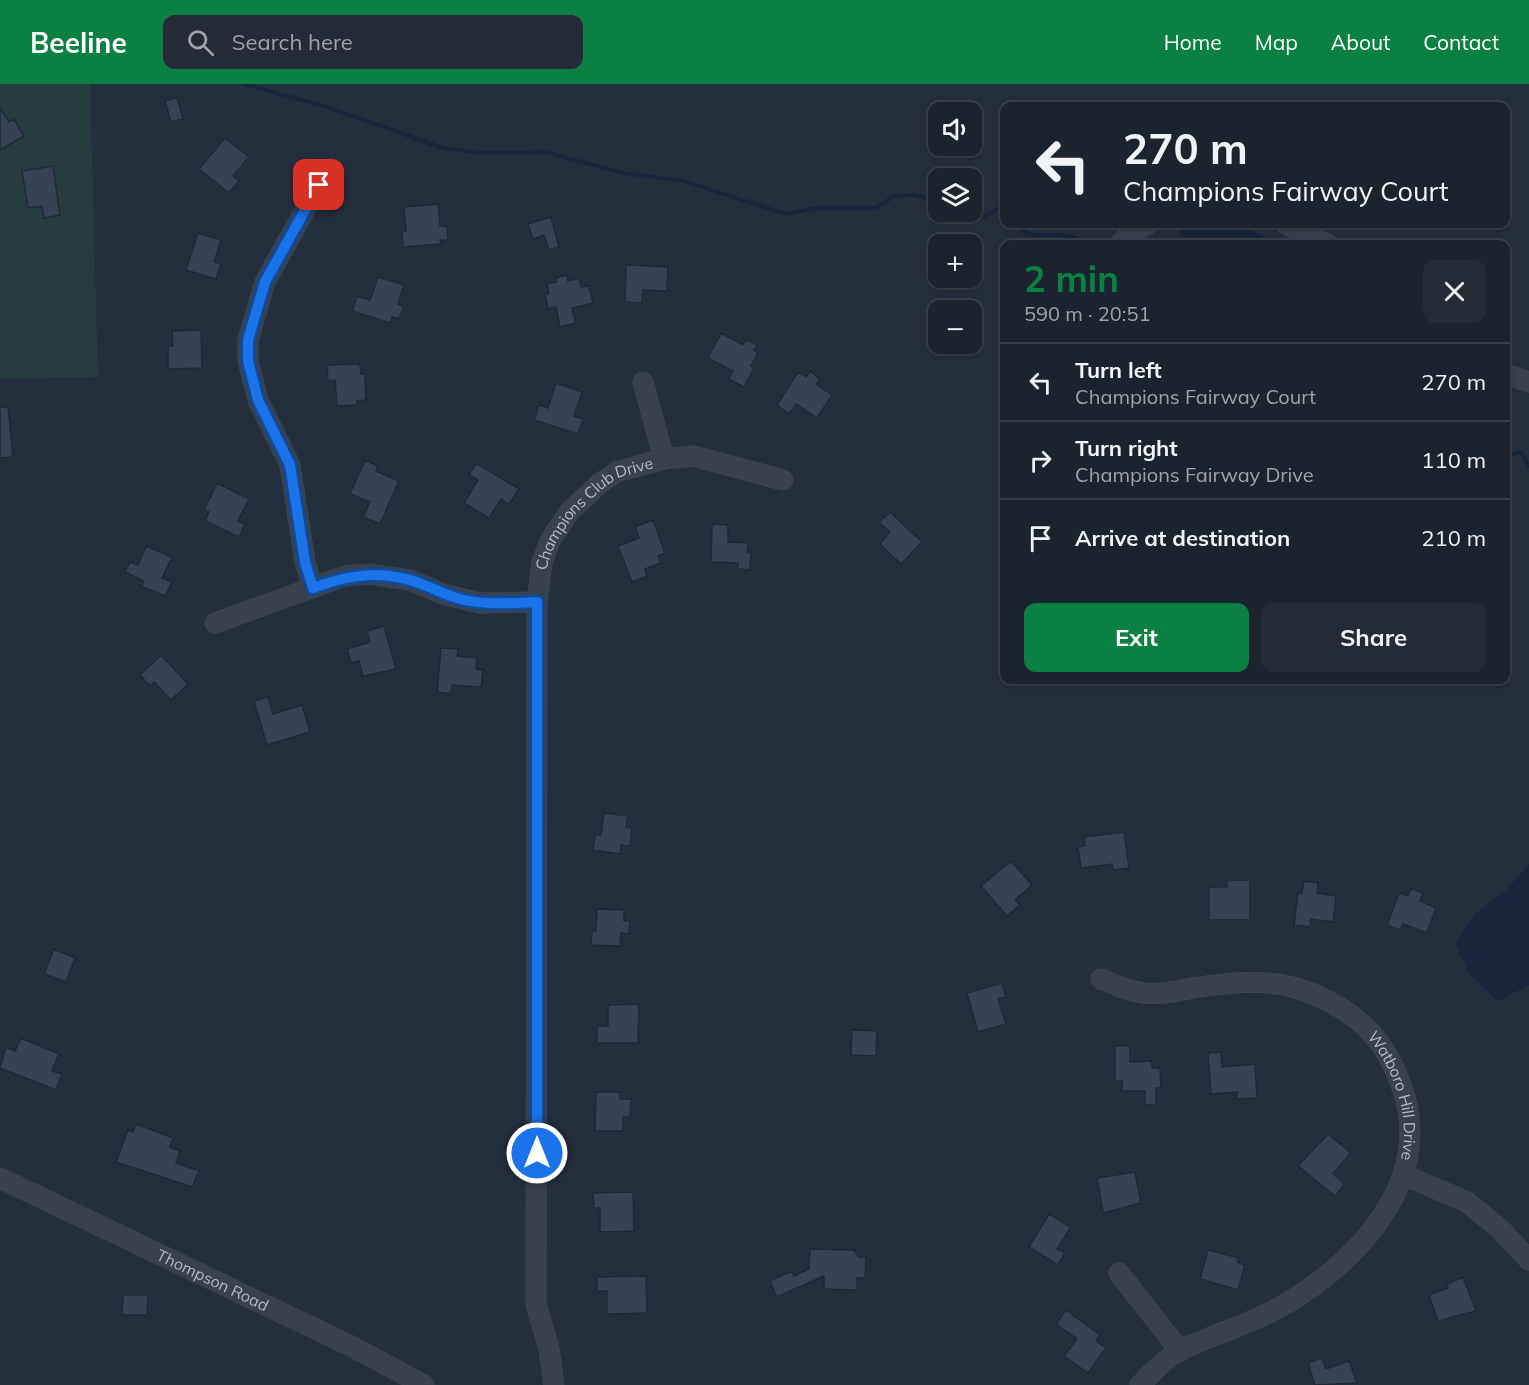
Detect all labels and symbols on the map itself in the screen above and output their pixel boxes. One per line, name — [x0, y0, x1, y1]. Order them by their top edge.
pin — [293, 159, 344, 210]
street label: Champions Club Drive — [531, 452, 655, 571]
street label: Watboro Hill Drive — [1364, 1027, 1420, 1162]
position arrow — [505, 1121, 569, 1185]
street label: Thompson Road — [154, 1245, 272, 1315]

